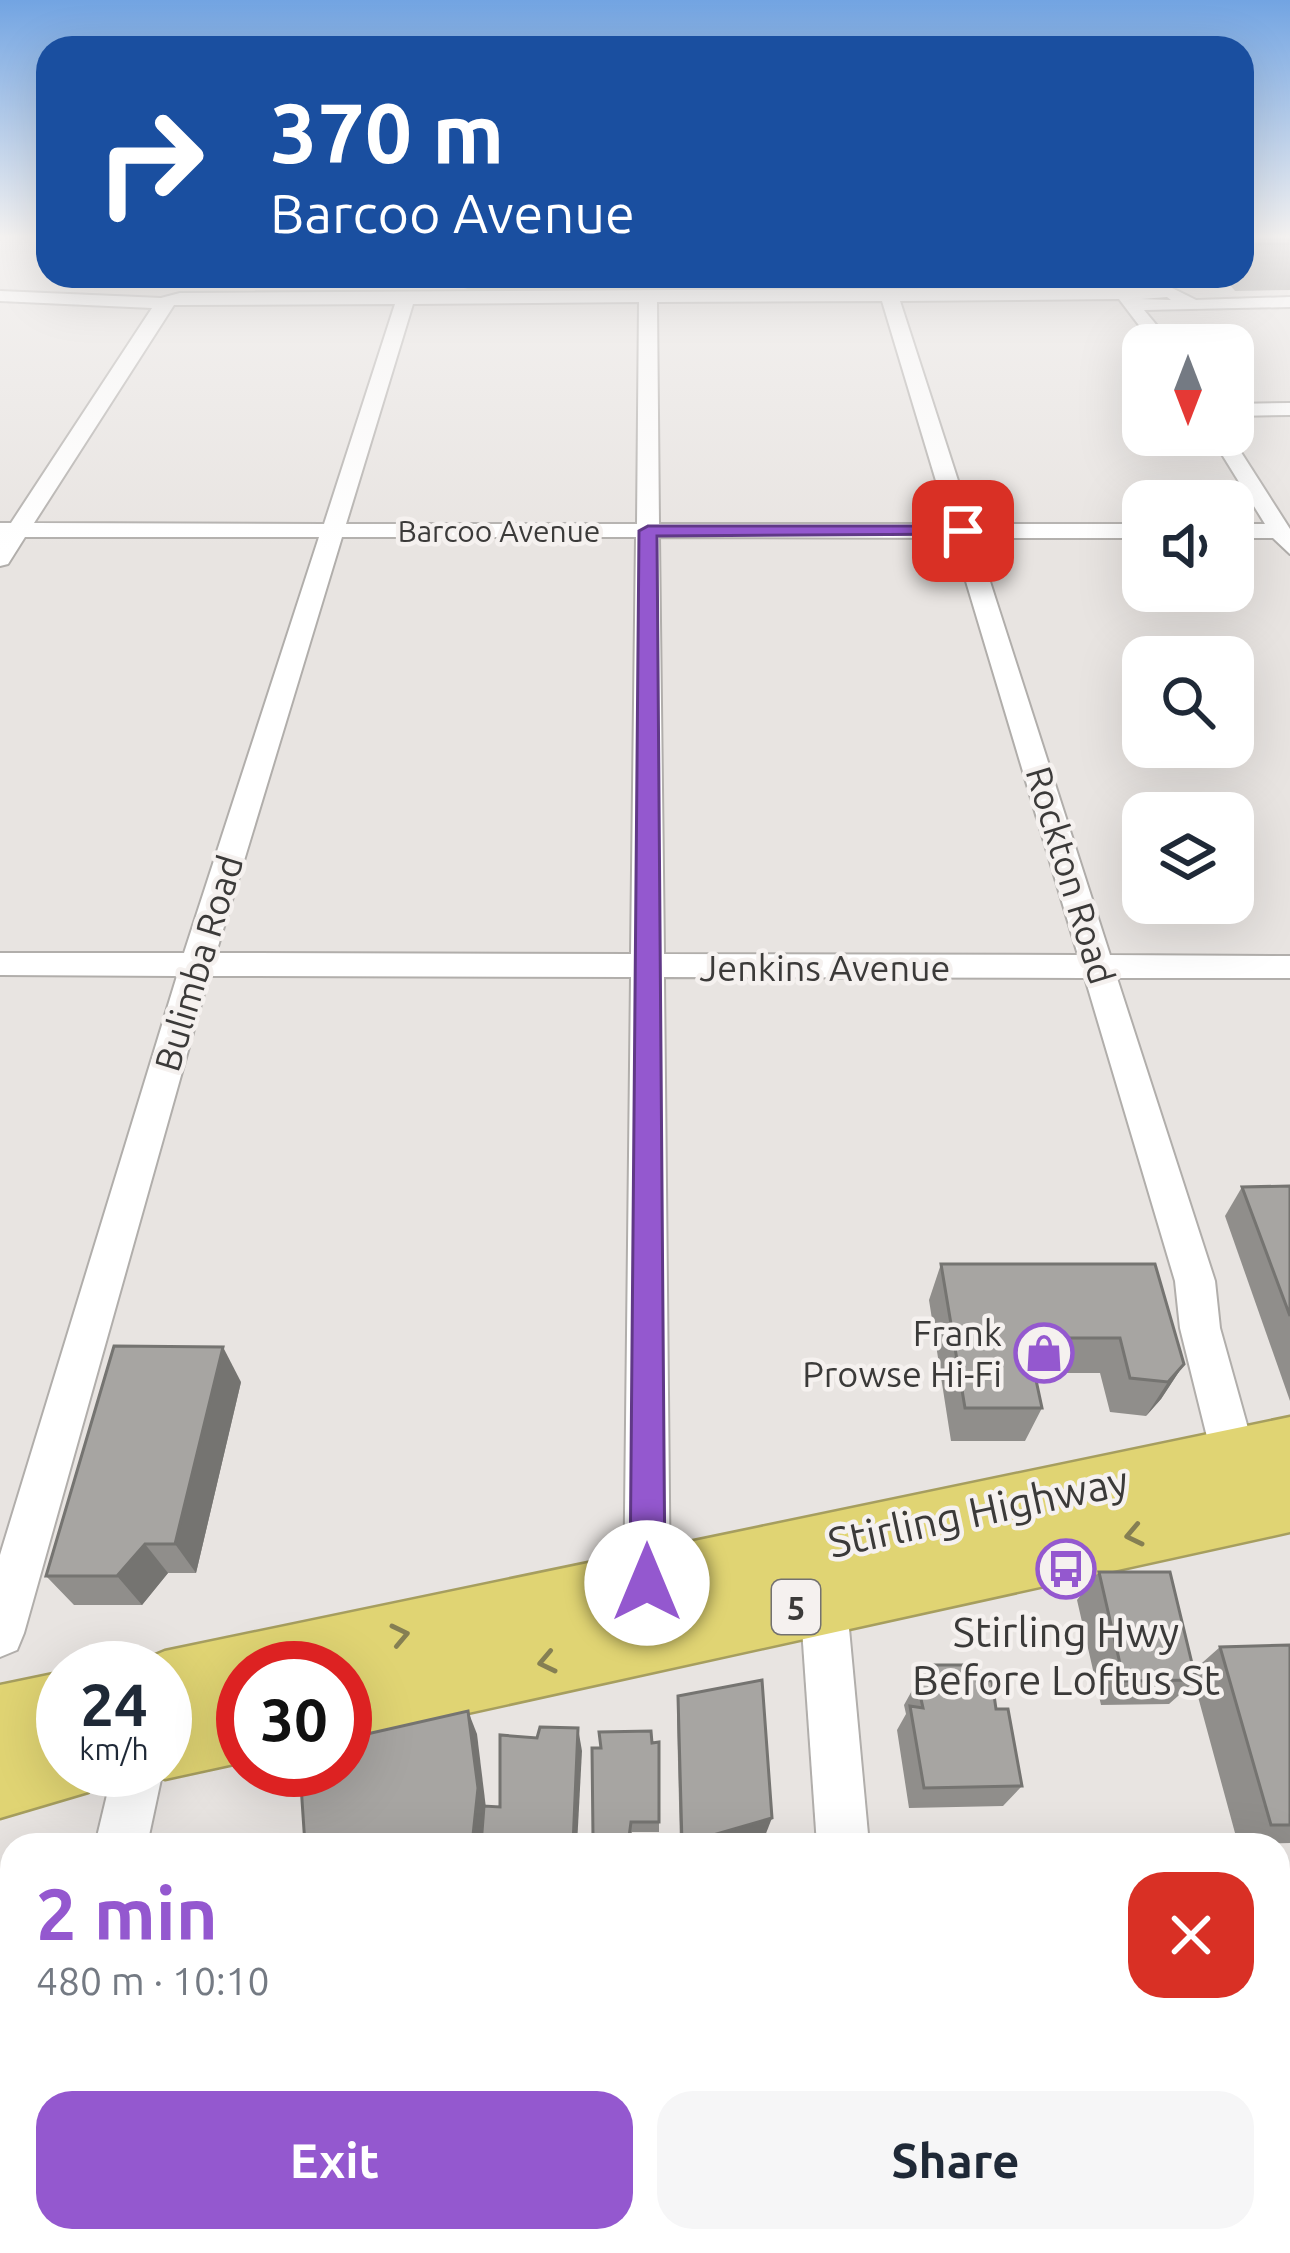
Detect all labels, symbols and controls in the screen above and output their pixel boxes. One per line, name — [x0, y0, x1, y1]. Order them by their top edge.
icon: right — [72, 84, 228, 240]
text: 370 m — [270, 85, 504, 179]
text: Barcoo Avenue — [270, 183, 635, 243]
north arrow — [1122, 324, 1254, 456]
map controls — [1122, 324, 1254, 924]
pin — [912, 480, 1014, 582]
button: sound — [1122, 480, 1254, 612]
icon: arrive — [930, 498, 996, 564]
street label: Barcoo Avenue — [398, 514, 600, 548]
button: search — [1122, 636, 1254, 768]
street label: Rockton Road — [1018, 761, 1124, 989]
button: layers — [1122, 792, 1254, 924]
street label: Bulimba Road — [146, 850, 250, 1076]
street label: Jenkins Avenue — [700, 947, 950, 988]
place label: Frank Prowse Hi-Fi — [802, 1312, 1002, 1394]
shop icon: Frank Prowse Hi-Fi — [1013, 1322, 1075, 1384]
street label: Stirling Highway — [824, 1456, 1132, 1566]
position arrow — [584, 1520, 710, 1646]
one-way arrow — [1124, 1521, 1144, 1546]
bus stop icon: Stirling Hwy Before Loftus St — [1035, 1538, 1097, 1600]
road number: 5 — [772, 1580, 820, 1634]
place label: Stirling Hwy Before Loftus St — [912, 1608, 1220, 1703]
one-way arrow — [389, 1623, 409, 1649]
speed limit sign: 30 — [216, 1641, 372, 1797]
one-way arrow — [538, 1648, 558, 1673]
text: 24 — [80, 1670, 148, 1737]
text: km/h — [79, 1732, 149, 1766]
button: close — [1128, 1872, 1254, 1998]
text: 2 min — [36, 1873, 218, 1954]
text: 480 m · 10:10 — [36, 1959, 270, 2002]
button: Exit — [36, 2091, 633, 2229]
button: Share — [657, 2091, 1254, 2229]

